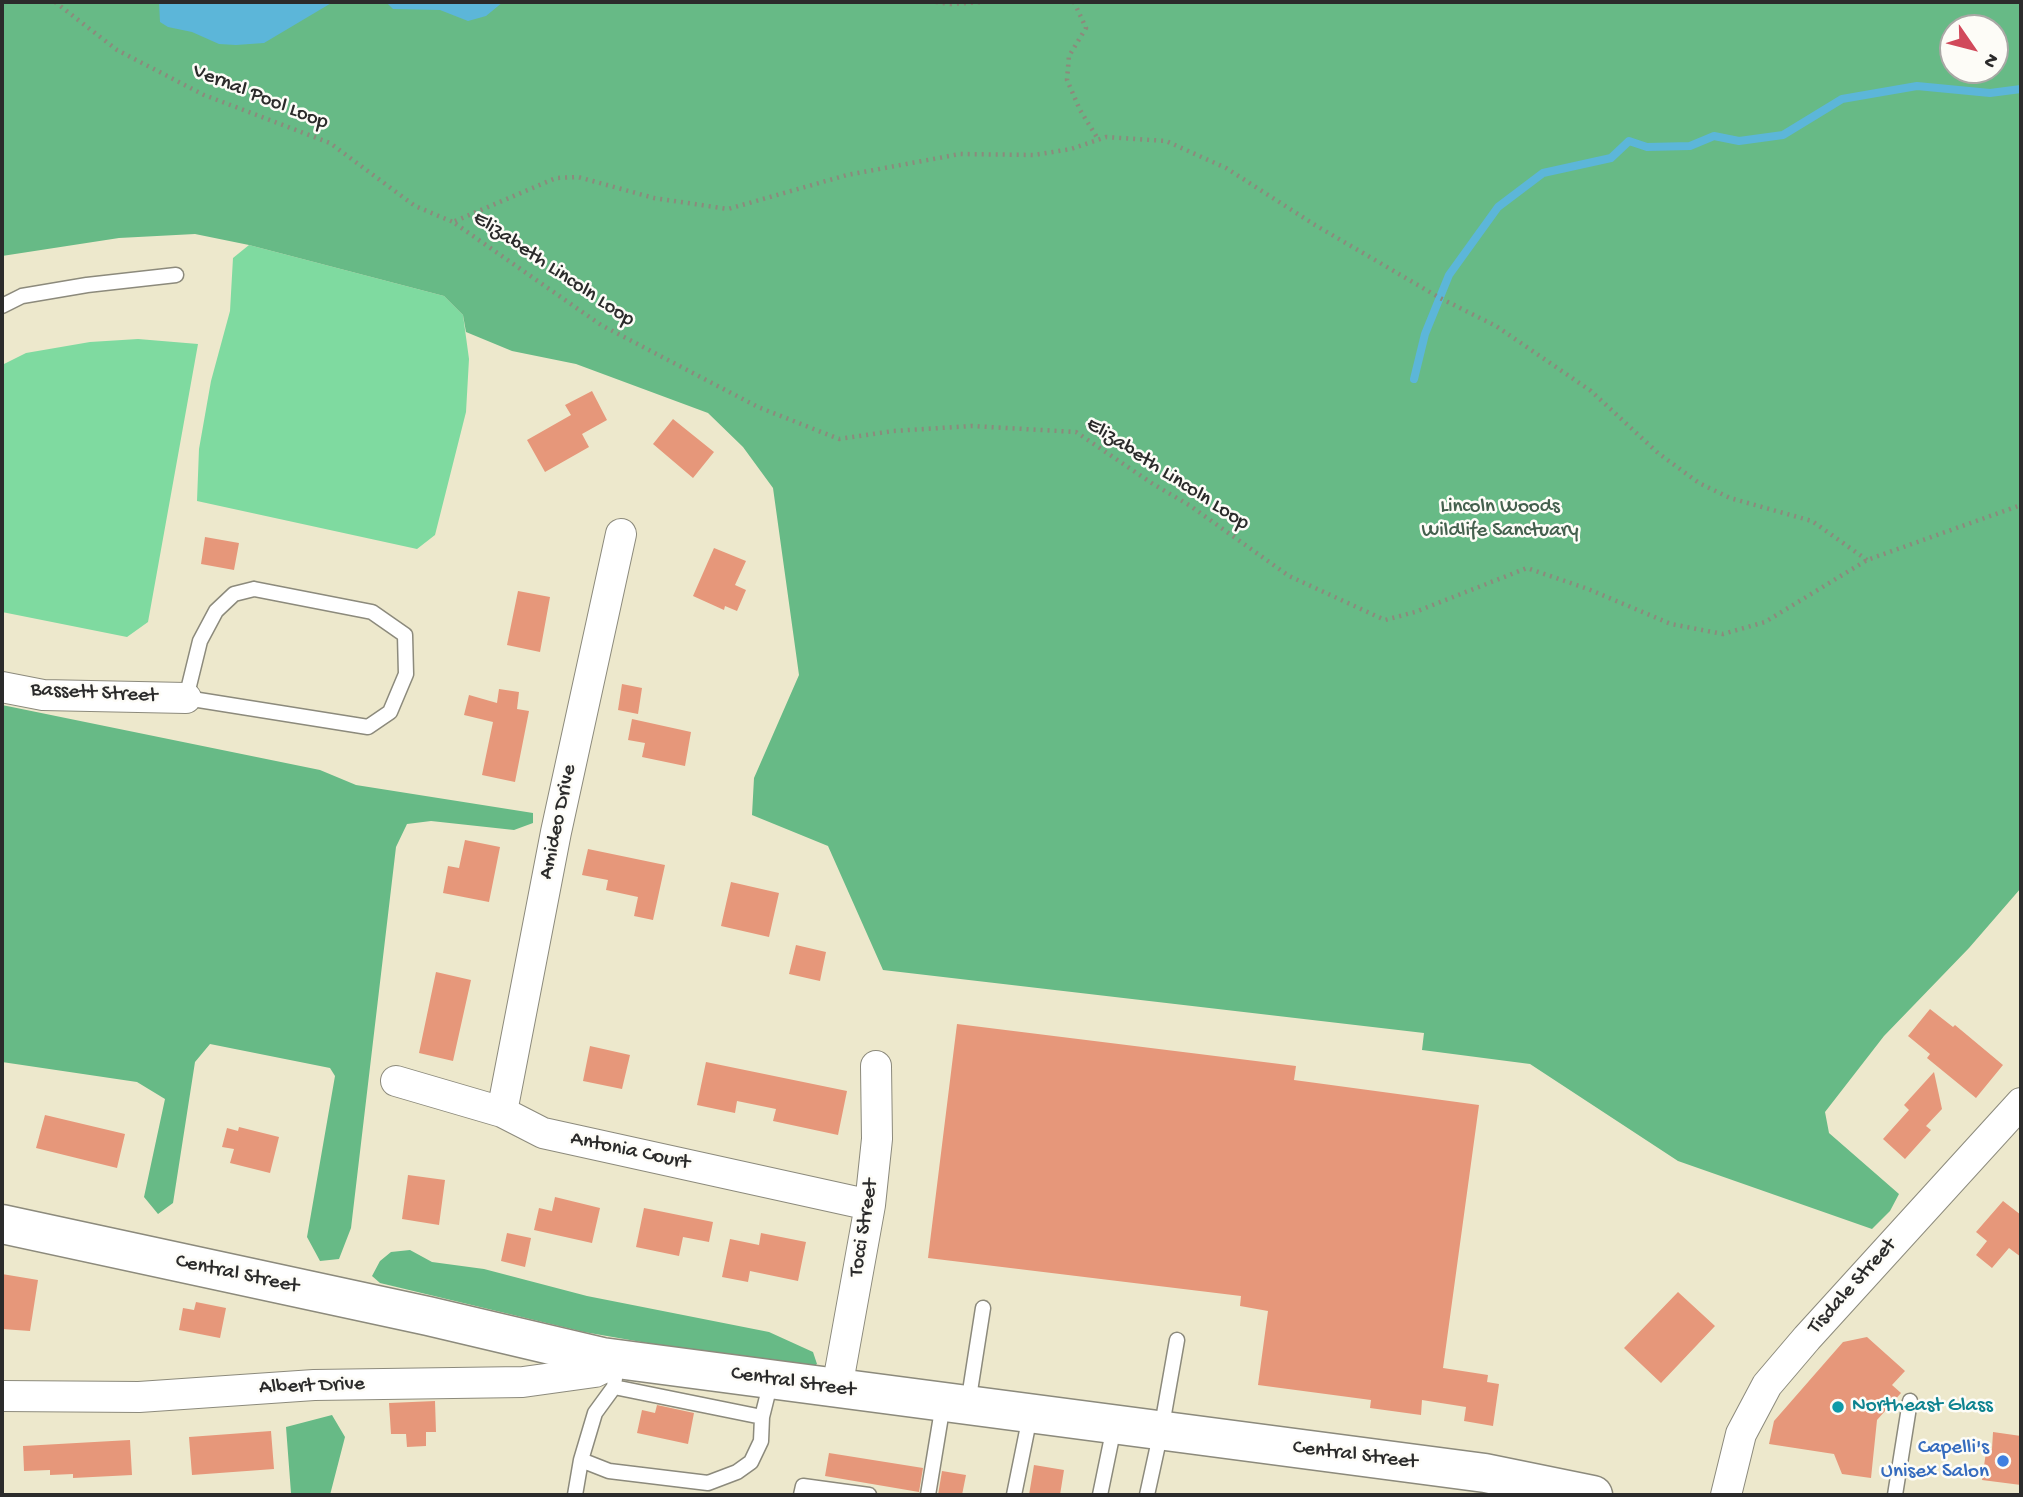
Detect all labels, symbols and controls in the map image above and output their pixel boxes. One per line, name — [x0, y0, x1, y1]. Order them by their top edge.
north arrow — [1939, 14, 2009, 84]
text: N — [1977, 49, 2003, 72]
street label: Vernal Pool Loop — [189, 59, 331, 137]
street label: Elizabeth Lincoln Loop — [467, 207, 639, 333]
street label: Elizabeth Lincoln Loop — [1081, 413, 1253, 537]
park label: Lincoln Woods Wildlife Sanctuary — [1421, 495, 1579, 545]
street label: Bassett Street — [30, 678, 158, 710]
street label: Amideo Drive — [535, 762, 583, 882]
street label: Antonia Court — [568, 1127, 692, 1177]
street label: Tocci Street — [845, 1177, 885, 1279]
street label: Tisdale Street — [1803, 1234, 1903, 1340]
street label: Central Street — [173, 1250, 301, 1300]
street label: Central Street — [729, 1362, 857, 1404]
street label: Albert Drive — [259, 1373, 365, 1401]
place label: Northeast Glass — [1852, 1394, 1993, 1420]
marker: Northeast Glass — [1830, 1399, 1846, 1415]
street label: Central Street — [1291, 1436, 1419, 1476]
place label: Capelli's Unisex Salon — [1881, 1436, 1989, 1486]
marker: Capelli's Unisex Salon — [1995, 1453, 2011, 1469]

